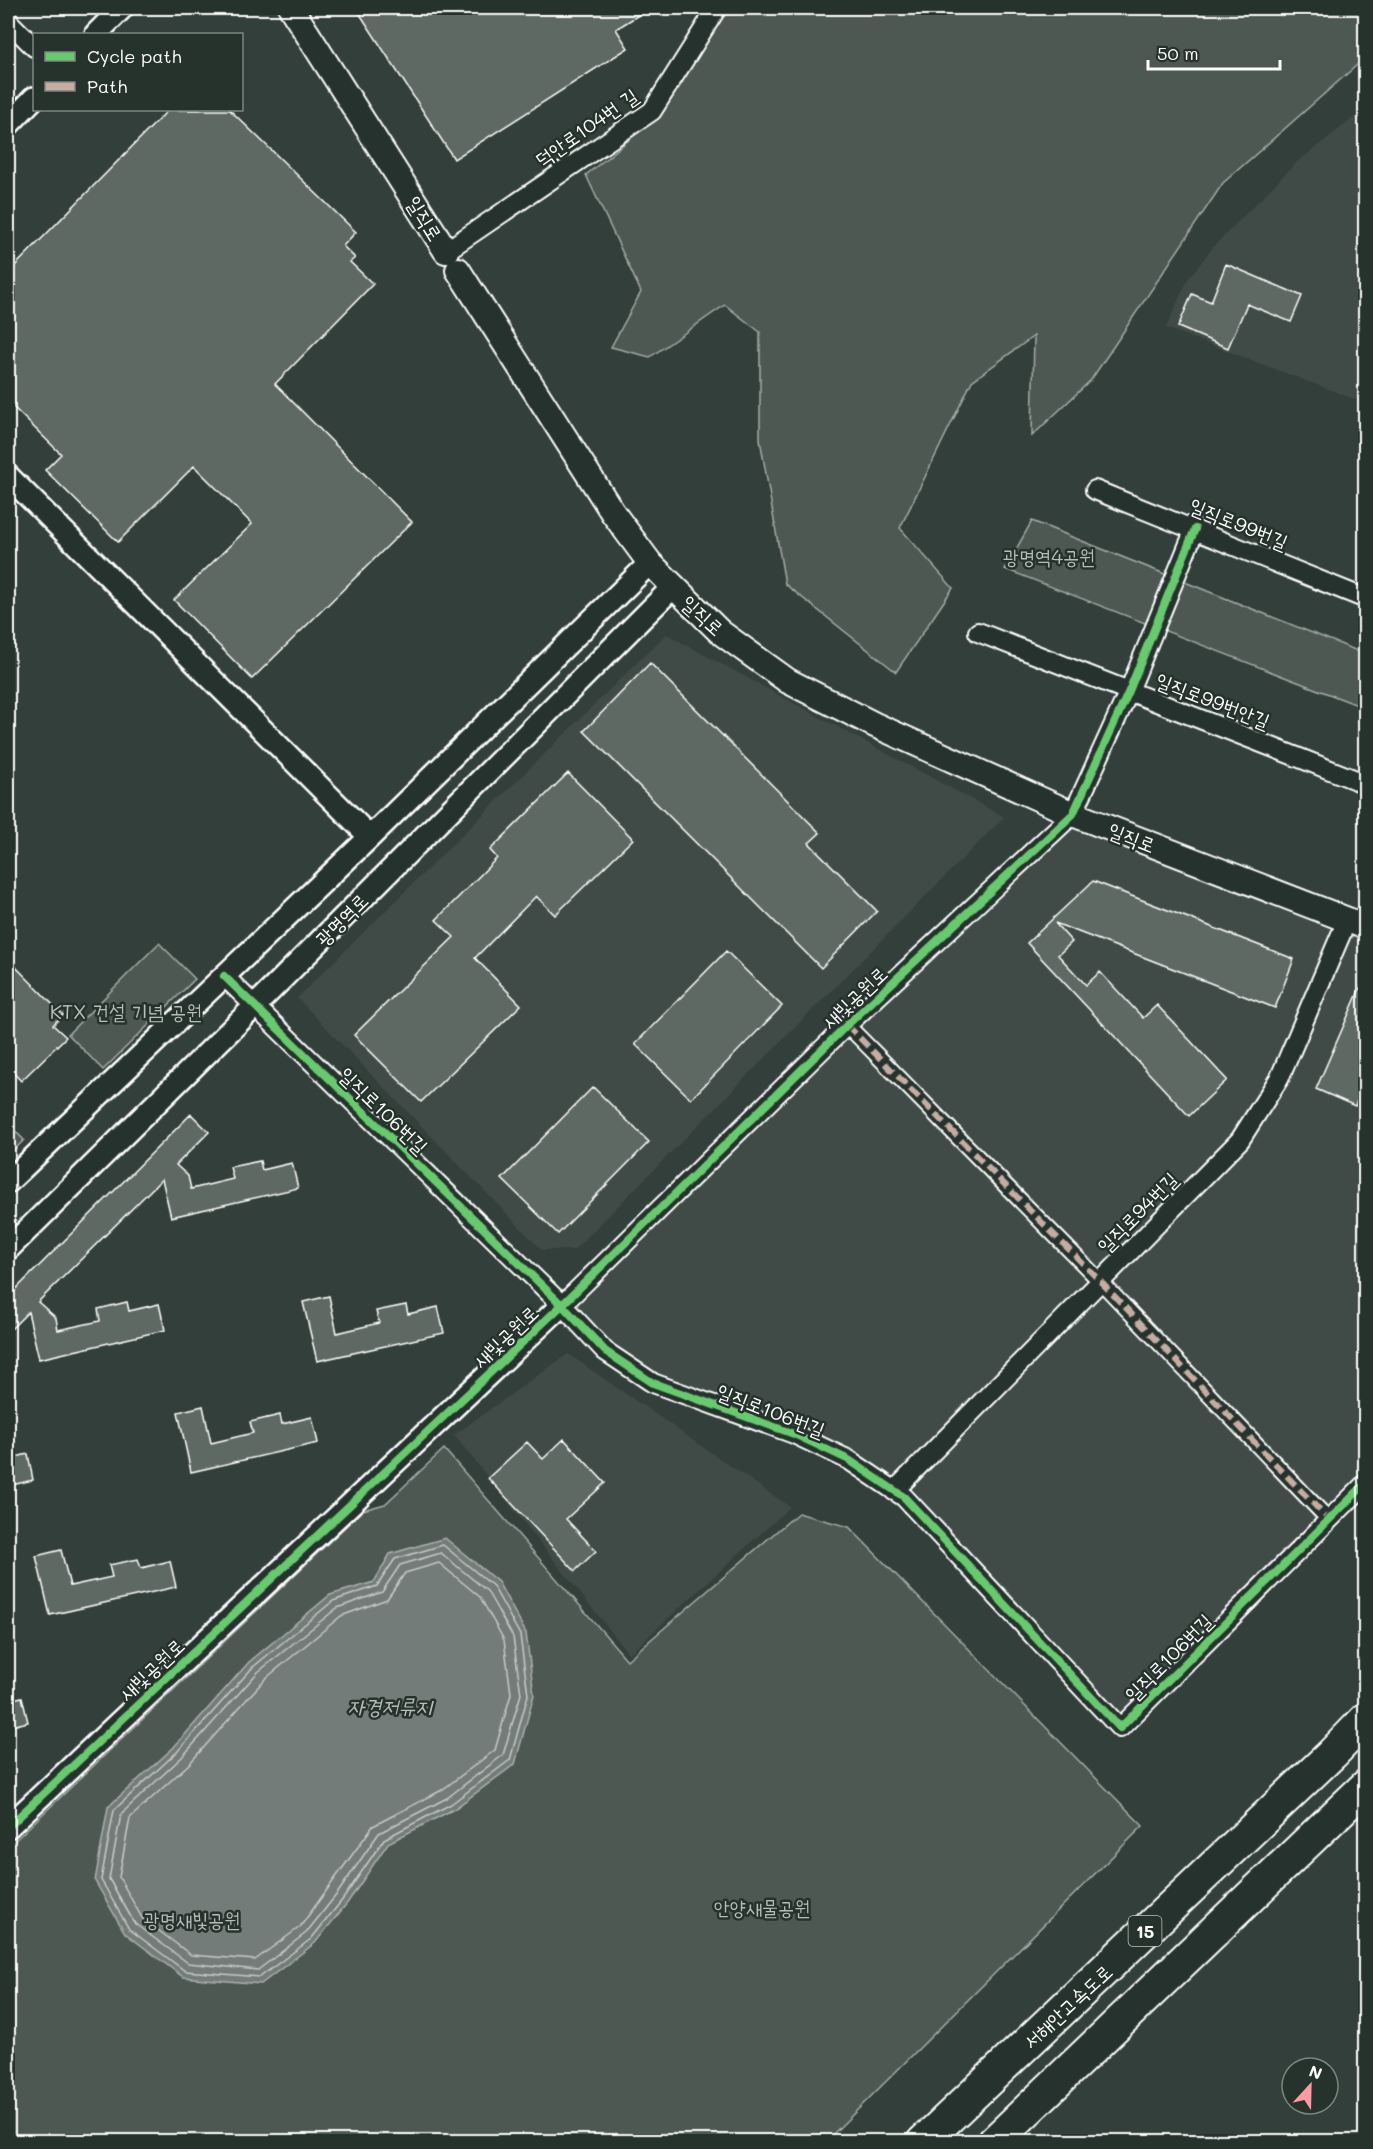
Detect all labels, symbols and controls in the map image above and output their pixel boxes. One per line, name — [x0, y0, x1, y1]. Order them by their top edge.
legend — [33, 33, 243, 111]
scale bar — [1148, 33, 1280, 71]
text: 50 m — [1157, 41, 1199, 65]
text: Cycle path — [87, 44, 182, 68]
text: Path — [87, 74, 127, 98]
street label: 덕안로104번 길 — [529, 82, 643, 172]
street label: 일직로 — [401, 191, 449, 245]
street label: 일직로99번길 — [1186, 491, 1292, 555]
park label: 광명역4공원 — [1003, 543, 1095, 569]
street label: 일직로 — [676, 589, 730, 641]
street label: 일직로99번안길 — [1152, 666, 1274, 734]
street label: 일직로 — [1105, 816, 1159, 858]
street label: 광명역로 — [309, 887, 373, 951]
street label: 새빛공원로 — [816, 960, 892, 1034]
park label: KTX 건설 기념 공원 — [50, 998, 202, 1024]
street label: 일직로106번길 — [334, 1061, 434, 1159]
street label: 일직로94번길 — [1091, 1166, 1183, 1258]
street label: 새빛공원로 — [467, 1299, 543, 1373]
street label: 일직로106번길 — [713, 1377, 829, 1443]
street label: 일직로106번길 — [1119, 1608, 1217, 1706]
street label: 새빛공원로 — [113, 1632, 189, 1706]
water label: 자경저류지 — [348, 1692, 434, 1719]
park label: 안양새물공원 — [714, 1894, 810, 1920]
park label: 광명새빛공원 — [144, 1906, 240, 1932]
road number: 15 — [1128, 1916, 1162, 1946]
street label: 서해안고속도로 — [1017, 1958, 1117, 2054]
north arrow — [1280, 2056, 1340, 2116]
text: N — [1306, 2060, 1325, 2084]

